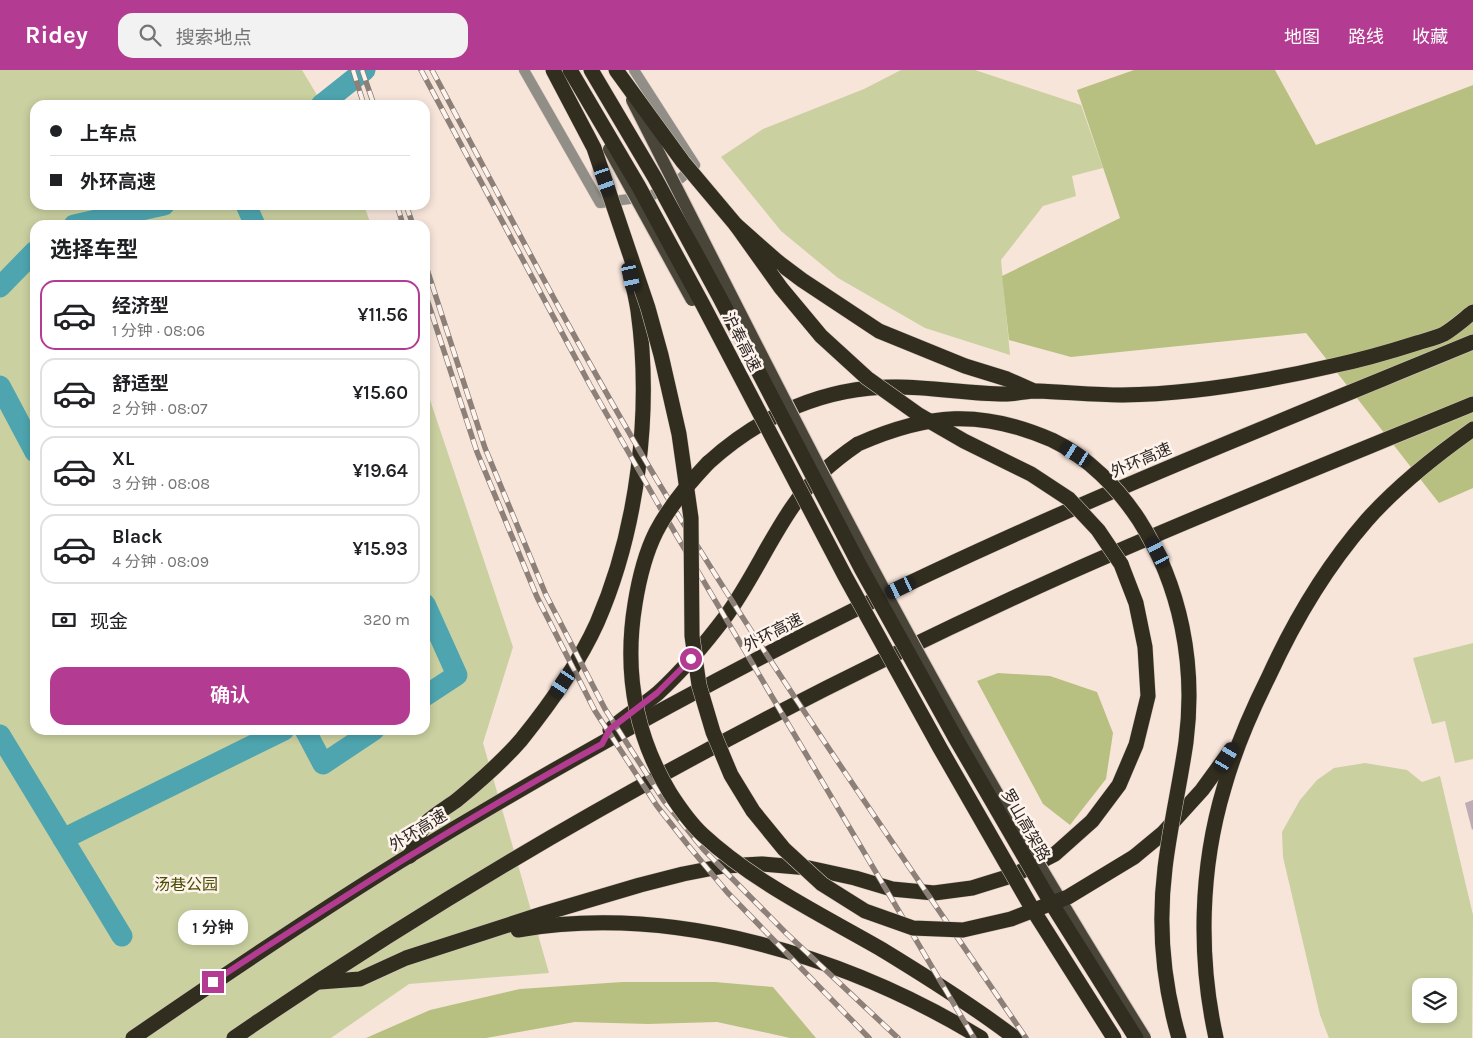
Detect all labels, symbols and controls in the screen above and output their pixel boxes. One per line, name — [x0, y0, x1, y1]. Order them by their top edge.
search box — [118, 13, 468, 58]
text: Ridey — [25, 21, 88, 49]
icon: search — [136, 21, 164, 49]
text: 地图 — [1284, 26, 1320, 48]
text: 路线 — [1348, 26, 1384, 48]
text: 收藏 — [1412, 26, 1448, 48]
text: 搜索地点 — [176, 27, 252, 49]
text: 上车点 — [80, 123, 137, 145]
car — [593, 163, 616, 197]
text: 外环高速 — [80, 171, 156, 193]
text: 选择车型 — [50, 237, 138, 263]
car — [620, 261, 641, 293]
icon: car — [52, 293, 97, 338]
text: 经济型 — [112, 295, 169, 317]
text: ¥11.56 — [358, 304, 408, 326]
street label: 沪奉高速 — [719, 309, 765, 375]
text: 1 分钟 · 08:06 — [112, 321, 205, 340]
icon: car — [52, 371, 97, 416]
text: 舒适型 — [112, 373, 169, 395]
text: ¥15.60 — [352, 382, 408, 404]
text: 2 分钟 · 08:07 — [112, 399, 208, 418]
street label: 外环高速 — [1108, 439, 1174, 481]
car — [1059, 440, 1092, 468]
text: XL — [112, 448, 134, 470]
icon: car — [52, 449, 97, 494]
text: ¥19.64 — [353, 460, 408, 482]
text: 3 分钟 · 08:08 — [112, 474, 210, 493]
text: Black — [112, 526, 163, 548]
icon: car — [52, 527, 97, 572]
car — [1144, 535, 1171, 569]
text: ¥15.93 — [352, 538, 408, 560]
text: 4 分钟 · 08:09 — [112, 552, 209, 571]
car — [883, 575, 916, 601]
icon: cash — [50, 606, 78, 634]
street label: 外环高速 — [740, 609, 806, 655]
text: 320 m — [363, 610, 410, 629]
text: 现金 — [90, 611, 128, 633]
route start — [680, 648, 702, 670]
car — [548, 666, 577, 700]
button: 确认 — [50, 667, 410, 725]
car — [1212, 740, 1241, 774]
street label: 罗山高架路 — [998, 786, 1054, 864]
street label: 外环高速 — [386, 805, 450, 855]
park label: 汤巷公园 — [154, 875, 218, 894]
callout: 1 分钟 — [178, 910, 248, 944]
text: 1 分钟 — [192, 918, 234, 937]
route end — [202, 971, 224, 993]
map controls — [1412, 978, 1457, 1023]
button: layers — [1412, 978, 1457, 1023]

